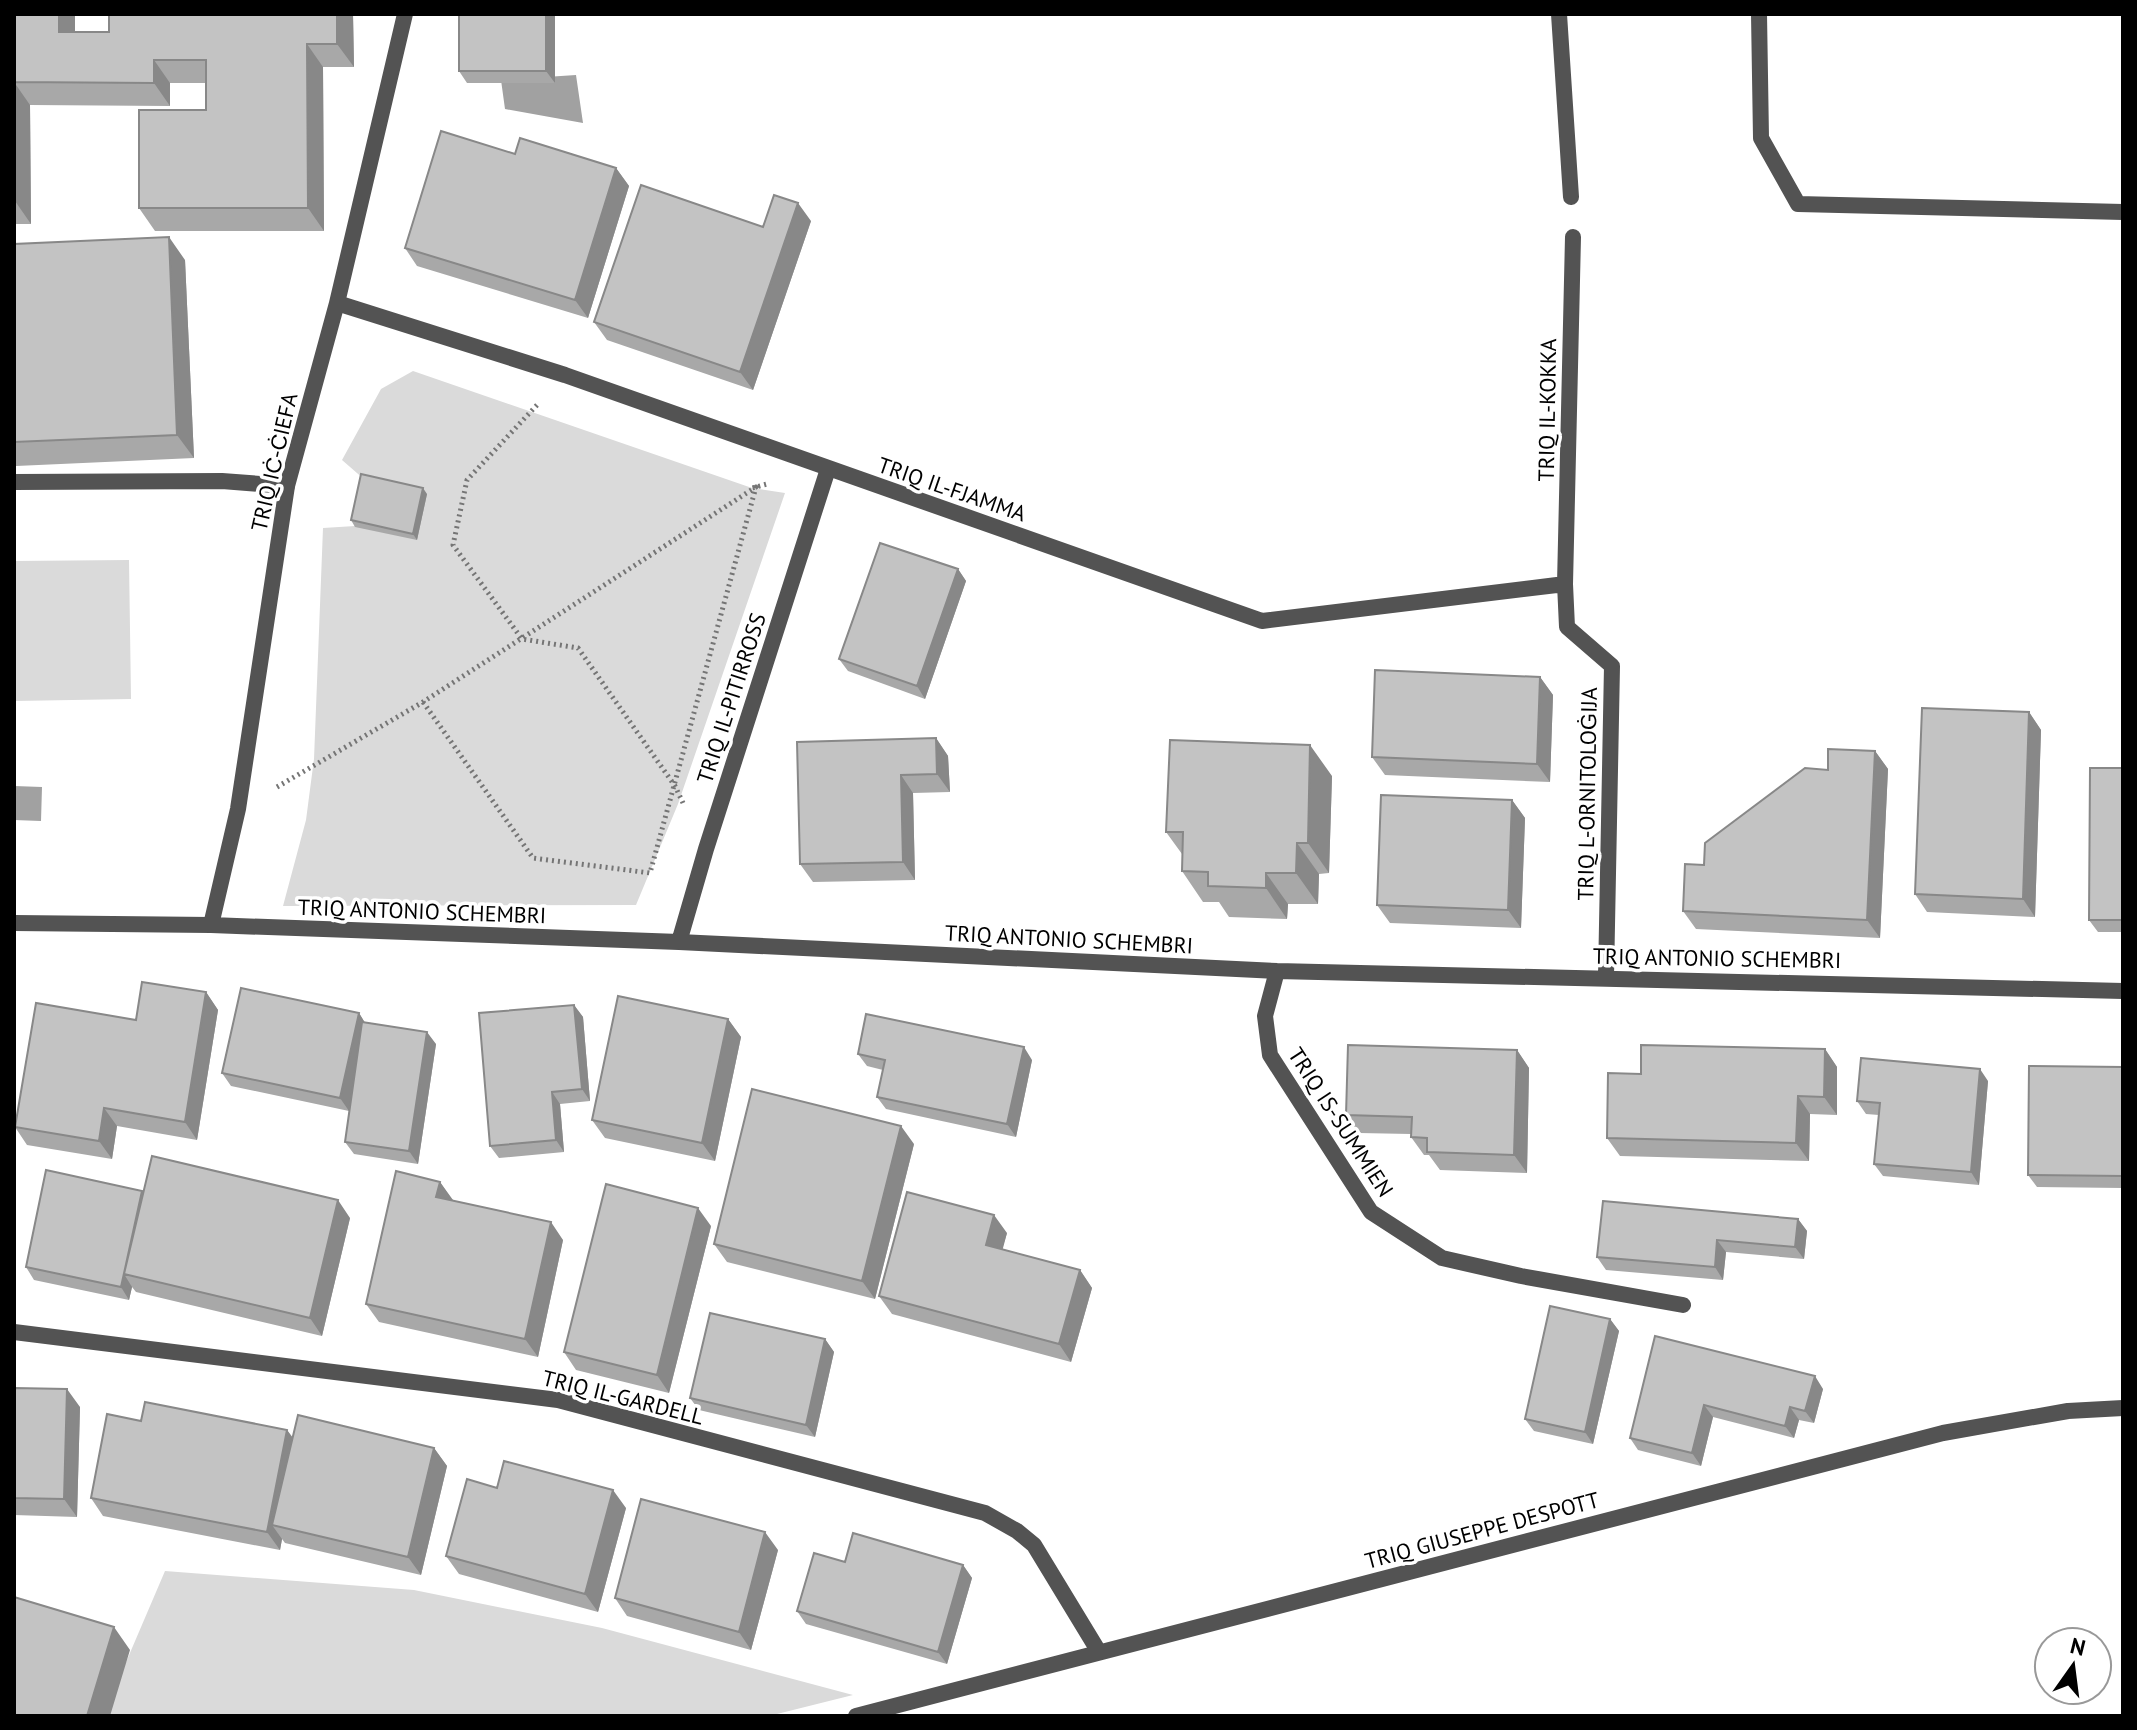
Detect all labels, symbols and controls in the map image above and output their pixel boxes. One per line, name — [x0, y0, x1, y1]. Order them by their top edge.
street label: TRIQ IL-KOKKA — [1532, 338, 1562, 482]
street label: TRIQ IĊ-ĊIEFA — [244, 390, 304, 534]
street label: TRIQ IL-FJAMMA — [874, 451, 1030, 527]
street label: TRIQ IL-PITIRROSS — [690, 609, 772, 787]
street label: TRIQ L-ORNITOLOĠIJA — [1571, 687, 1603, 901]
street label: TRIQ ANTONIO SCHEMBRI — [297, 893, 547, 929]
street label: TRIQ ANTONIO SCHEMBRI — [944, 919, 1194, 959]
street label: TRIQ ANTONIO SCHEMBRI — [1593, 942, 1841, 974]
street label: TRIQ IS-SUMMIEN — [1282, 1042, 1400, 1202]
street label: TRIQ IL-GARDELL — [540, 1363, 706, 1431]
street label: TRIQ GIUSEPPE DESPOTT — [1362, 1485, 1602, 1575]
north arrow — [2033, 1626, 2113, 1706]
text: N — [2067, 1631, 2088, 1662]

